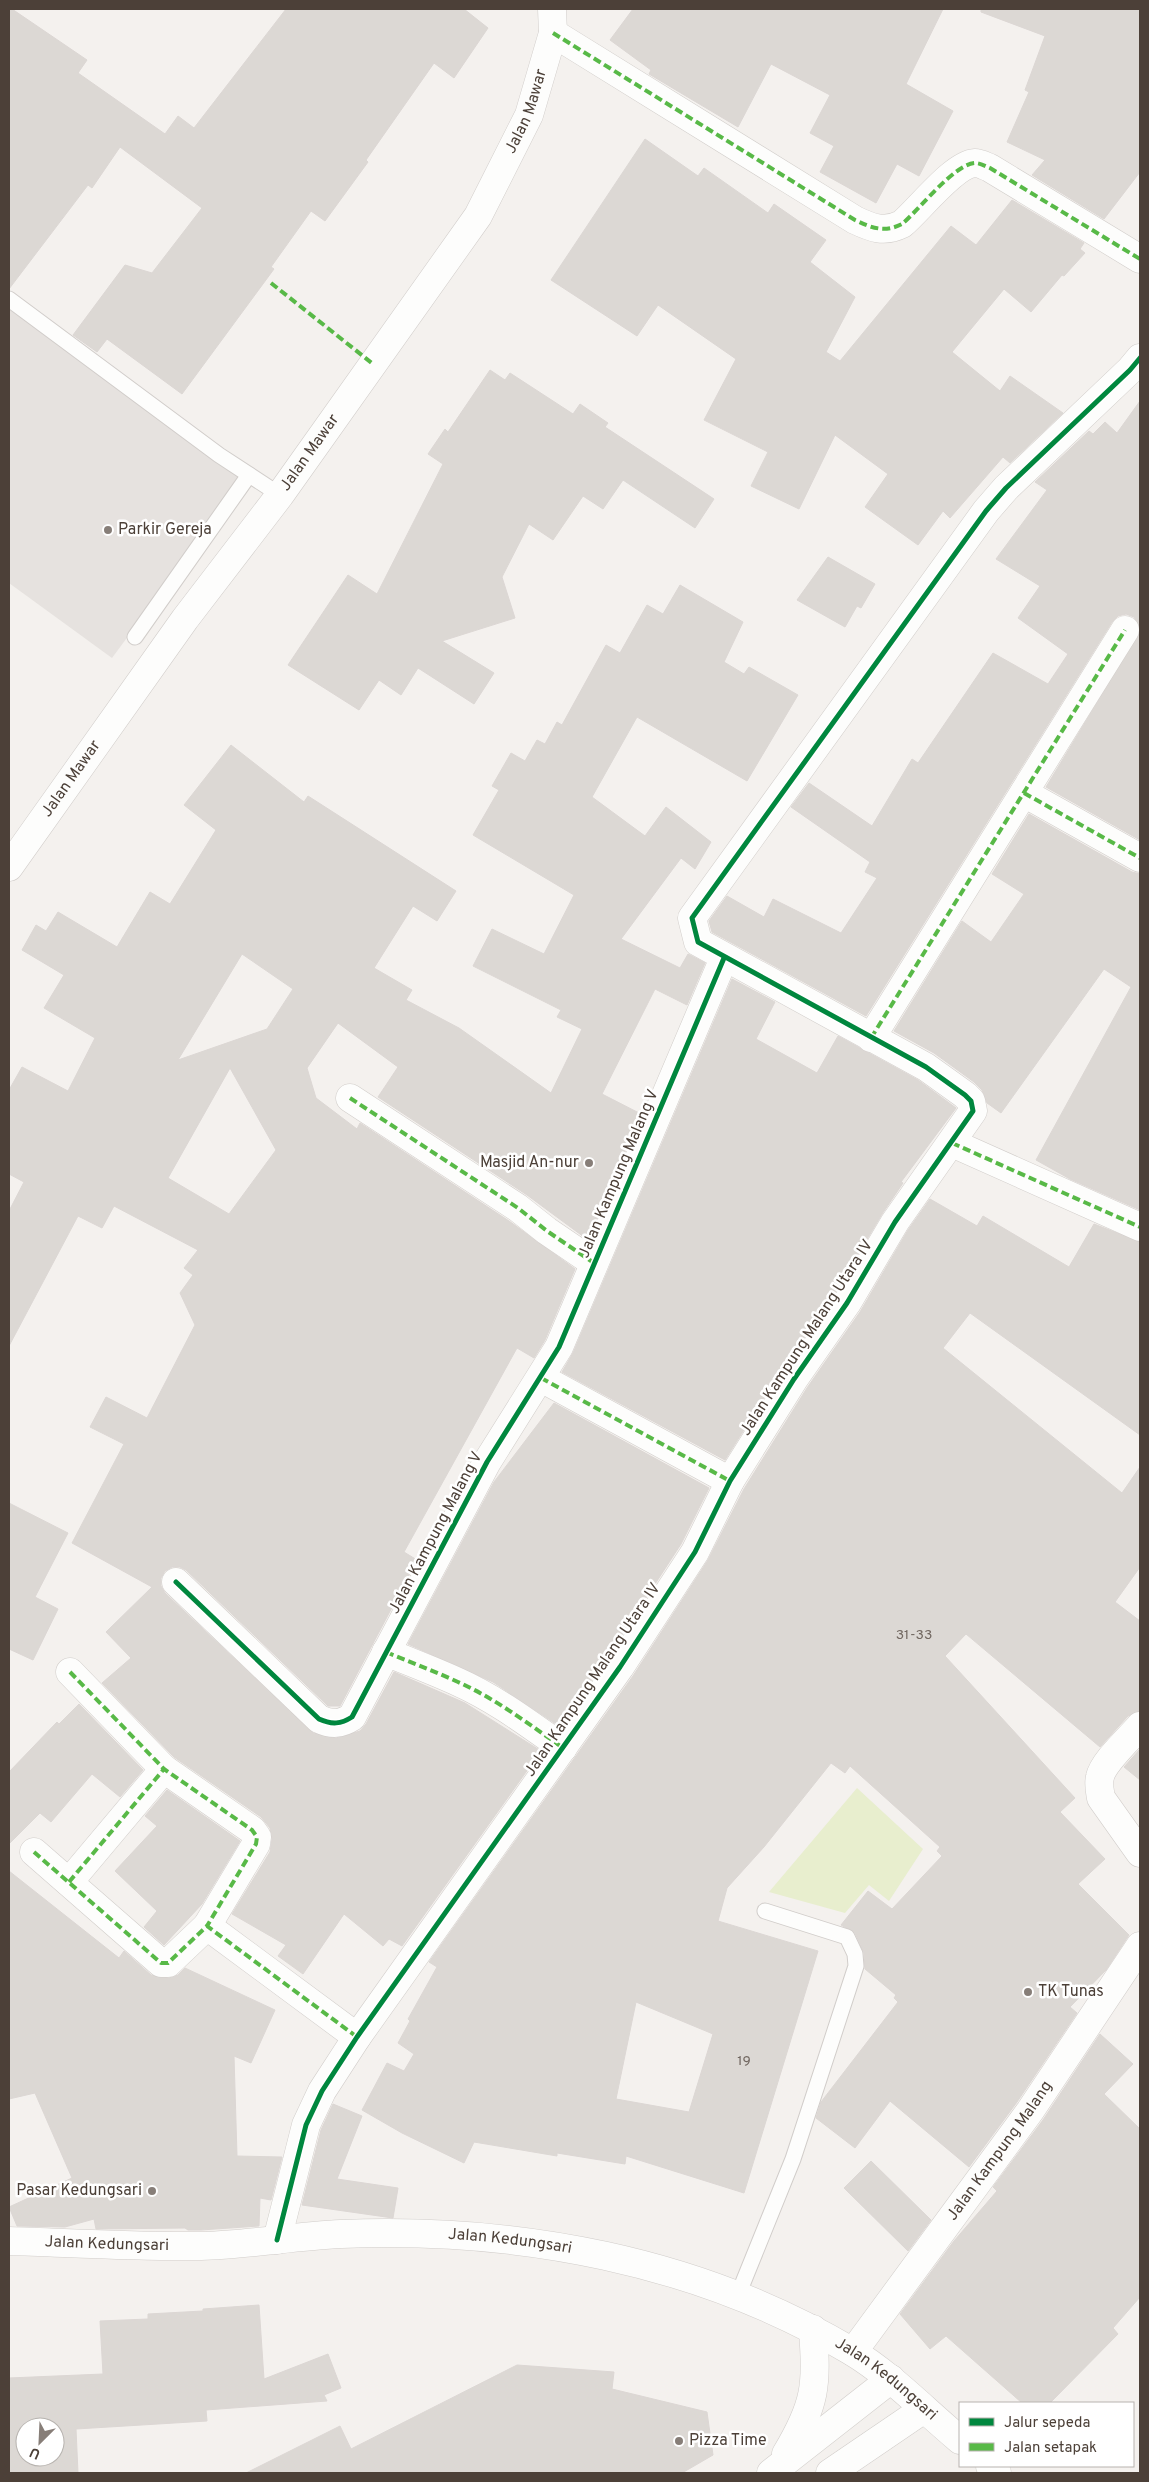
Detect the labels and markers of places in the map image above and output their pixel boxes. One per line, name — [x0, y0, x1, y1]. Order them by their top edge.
place label: Parkir Gereja — [118, 520, 212, 540]
marker: Parkir Gereja — [102, 524, 114, 536]
place label: Masjid An-nur — [480, 1153, 579, 1173]
marker: Masjid An-nur — [583, 1157, 595, 1169]
place label: TK Tunas — [1038, 1982, 1104, 2002]
marker: TK Tunas — [1022, 1986, 1034, 1998]
place label: Pasar Kedungsari — [16, 2181, 142, 2201]
marker: Pasar Kedungsari — [146, 2185, 158, 2197]
place label: Pizza Time — [689, 2431, 767, 2451]
marker: Pizza Time — [673, 2435, 685, 2447]

